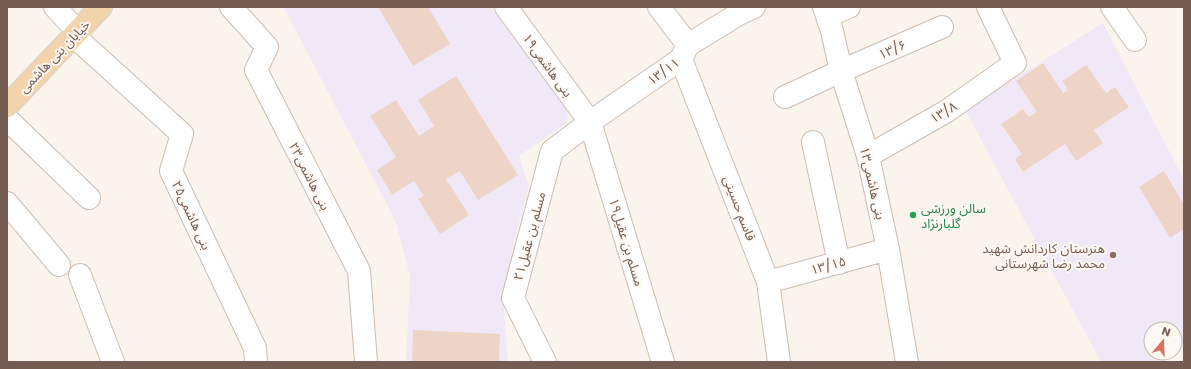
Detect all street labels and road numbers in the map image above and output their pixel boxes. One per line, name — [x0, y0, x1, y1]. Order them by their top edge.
street label: خیابان بنی هاشمی — [14, 15, 95, 97]
street label: بنی هاشمی۱۹ — [518, 30, 577, 101]
street label: ۱۳/۶ — [875, 35, 909, 64]
street label: ۱۳/۱۱ — [643, 53, 683, 90]
street label: ۱۳/۸ — [926, 97, 961, 128]
street label: بنی هاشمی۲۳ — [284, 139, 335, 214]
street label: بنی هاشمی۱۳ — [855, 145, 890, 221]
street label: قاسم حسینی — [718, 173, 761, 244]
street label: بنی هاشمی۲۵ — [167, 177, 216, 253]
street label: مسلم بن عقیل۲۱ — [509, 189, 551, 283]
street label: مسلم بن عقیل۱۹ — [603, 196, 649, 289]
street label: ۱۳/۱۵ — [808, 252, 848, 279]

